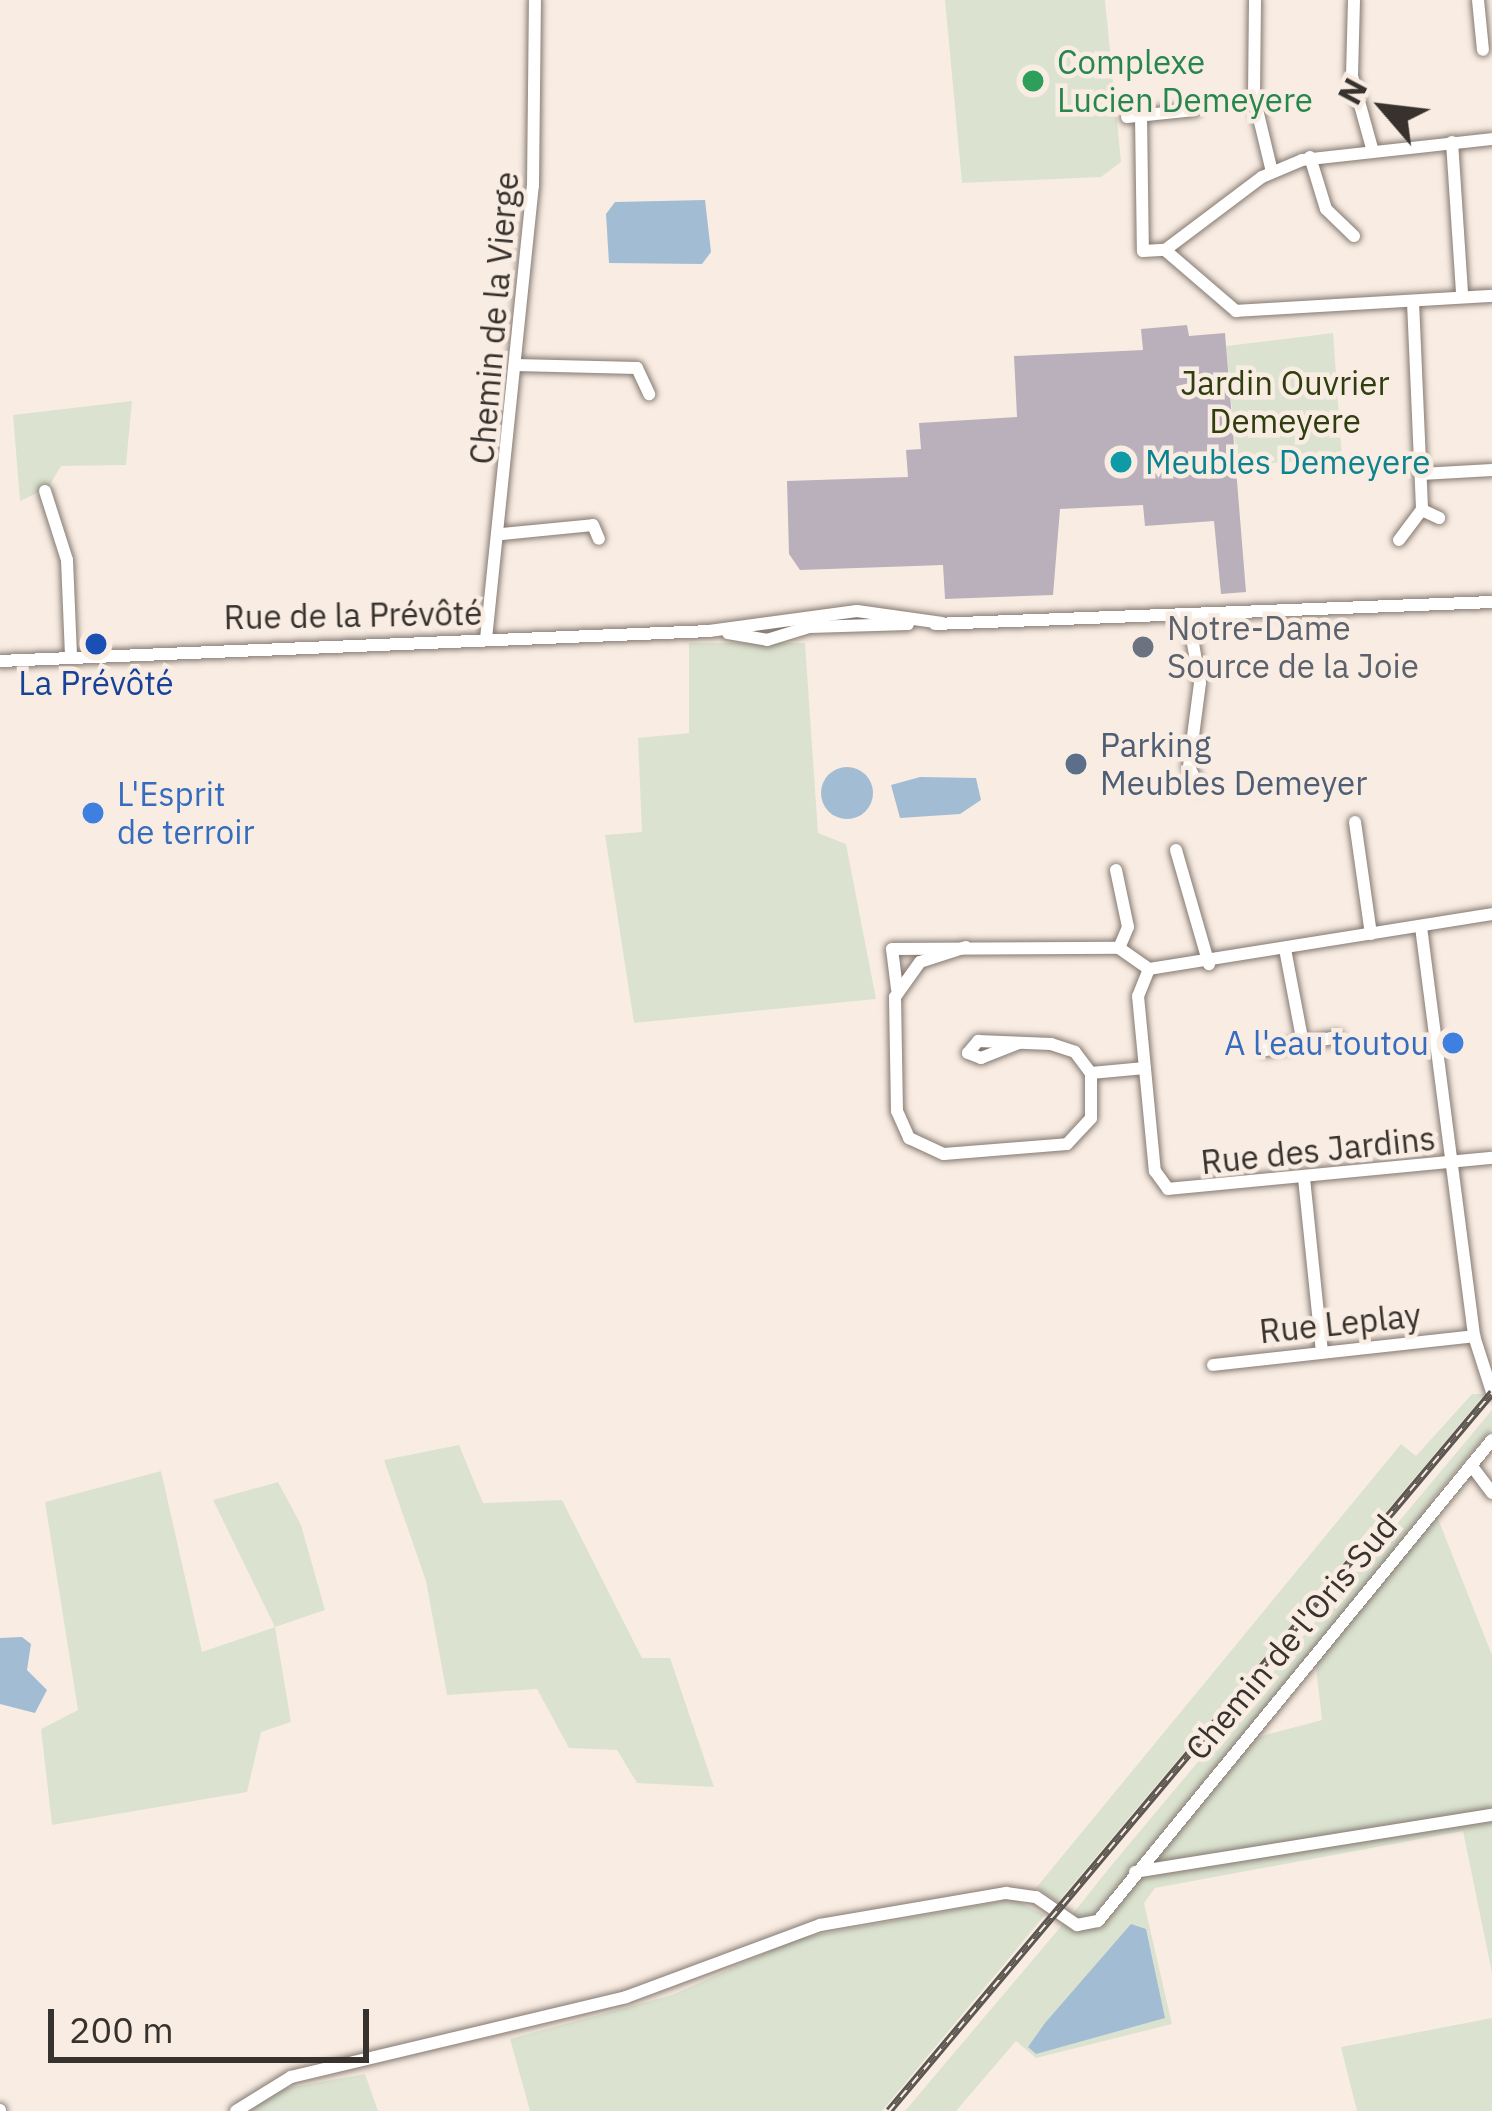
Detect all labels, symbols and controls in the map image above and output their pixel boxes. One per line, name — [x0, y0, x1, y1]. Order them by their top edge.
place label: Complexe Lucien Demeyere — [1057, 42, 1313, 120]
north arrow — [1324, 48, 1444, 168]
marker: Complexe Lucien Demeyere — [1020, 68, 1046, 94]
text: N — [1327, 70, 1376, 112]
street label: Chemin de la Vierge — [461, 170, 527, 466]
park label: Jardin Ouvrier Demeyere — [1180, 363, 1390, 441]
place label: Meubles Demeyere — [1145, 442, 1430, 482]
marker: Meubles Demeyere — [1108, 449, 1134, 475]
street label: Rue de la Prévôté — [223, 593, 483, 637]
place label: Notre-Dame Source de la Joie — [1167, 608, 1419, 686]
marker: La Prévôté — [83, 631, 109, 657]
marker: Notre-Dame Source de la Joie — [1130, 634, 1156, 660]
place label: La Prévôté — [18, 663, 174, 703]
place label: Parking Meubles Demeyer — [1100, 725, 1367, 803]
marker: Parking Meubles Demeyer — [1063, 751, 1089, 777]
place label: L'Esprit de terroir — [117, 774, 255, 852]
marker: L'Esprit de terroir — [80, 800, 106, 826]
place label: A l'eau toutou — [1224, 1023, 1429, 1063]
marker: A l'eau toutou — [1440, 1030, 1466, 1056]
street label: Rue des Jardins — [1199, 1118, 1437, 1182]
street label: Rue Leplay — [1257, 1295, 1423, 1351]
street label: Chemin de l'Oris Sud — [1177, 1507, 1405, 1767]
scale bar — [54, 1985, 375, 2059]
text: 200 m — [69, 2006, 174, 2053]

